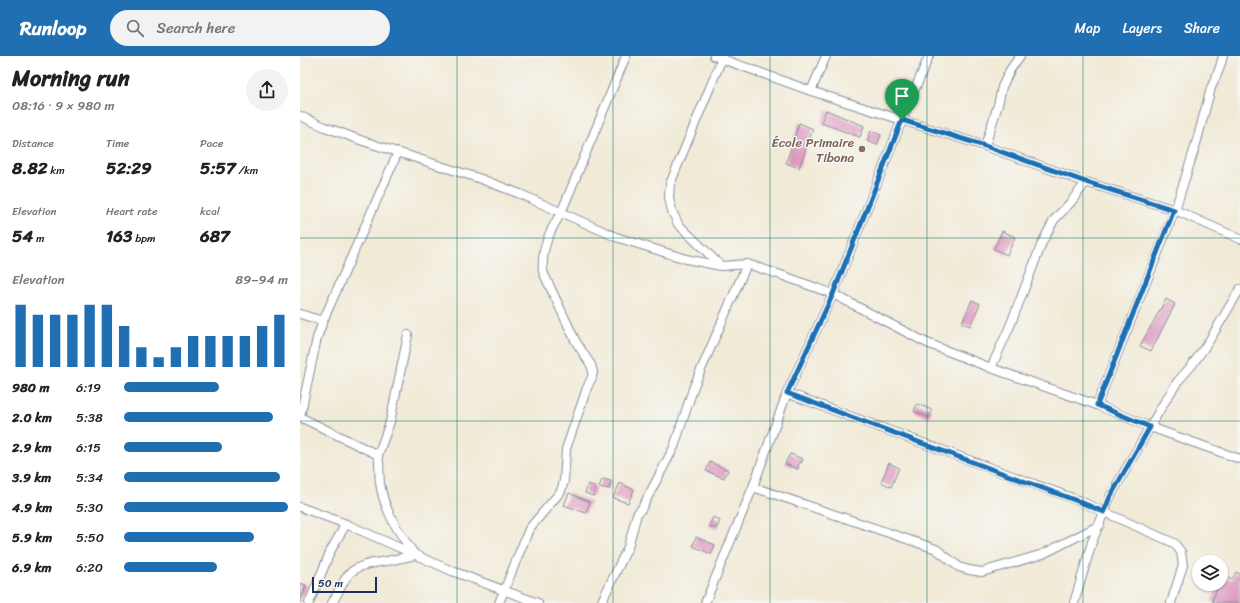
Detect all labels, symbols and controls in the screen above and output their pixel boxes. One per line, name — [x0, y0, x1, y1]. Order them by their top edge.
search box — [110, 10, 390, 46]
text: Runloop — [20, 12, 86, 45]
text: Search here — [156, 15, 235, 41]
text: Map — [1075, 16, 1100, 41]
text: Layers — [1122, 16, 1162, 41]
text: Share — [1184, 16, 1220, 41]
icon: search — [124, 17, 146, 39]
text: Morning run — [12, 59, 130, 98]
button: share — [246, 69, 288, 111]
pin — [885, 79, 919, 120]
icon: arrive — [891, 85, 913, 107]
text: 08:16 · 9 × 980 m — [12, 94, 115, 117]
place label: École Primaire Tibona — [771, 131, 854, 169]
text: Distance — [12, 134, 54, 153]
text: Time — [106, 134, 129, 153]
text: Pace — [200, 134, 223, 153]
marker: École Primaire Tibona — [857, 144, 867, 154]
text: 8.82 — [12, 153, 47, 183]
text: 52:29 — [106, 153, 152, 183]
text: 5:57 — [200, 153, 236, 183]
text: km — [47, 161, 65, 180]
text: /km — [236, 161, 258, 180]
text: Elevation — [12, 202, 57, 221]
text: Heart rate — [106, 202, 158, 221]
text: kcal — [200, 202, 220, 221]
text: 54 — [12, 221, 33, 251]
text: 163 — [106, 221, 132, 251]
text: 687 — [200, 221, 230, 251]
text: m — [33, 229, 44, 248]
text: bpm — [132, 229, 155, 248]
text: Elevation — [12, 268, 65, 291]
text: 89–94 m — [235, 268, 288, 291]
text: 980 m — [12, 376, 49, 399]
text: 6:19 — [76, 376, 101, 399]
text: 2.0 km — [12, 406, 52, 429]
text: 5:38 — [76, 406, 103, 429]
text: 2.9 km — [12, 436, 52, 459]
text: 6:15 — [76, 436, 101, 459]
text: 3.9 km — [12, 466, 51, 489]
text: 5:34 — [76, 466, 103, 489]
text: 4.9 km — [12, 496, 52, 519]
text: 5:30 — [76, 496, 103, 519]
text: 5.9 km — [12, 526, 52, 549]
text: 5:50 — [76, 526, 104, 549]
map controls — [1192, 555, 1228, 591]
button: layers — [1192, 555, 1228, 591]
text: 6.9 km — [12, 556, 52, 579]
text: 6:20 — [76, 556, 103, 579]
text: 50 m — [318, 574, 343, 593]
scale bar — [312, 575, 377, 594]

